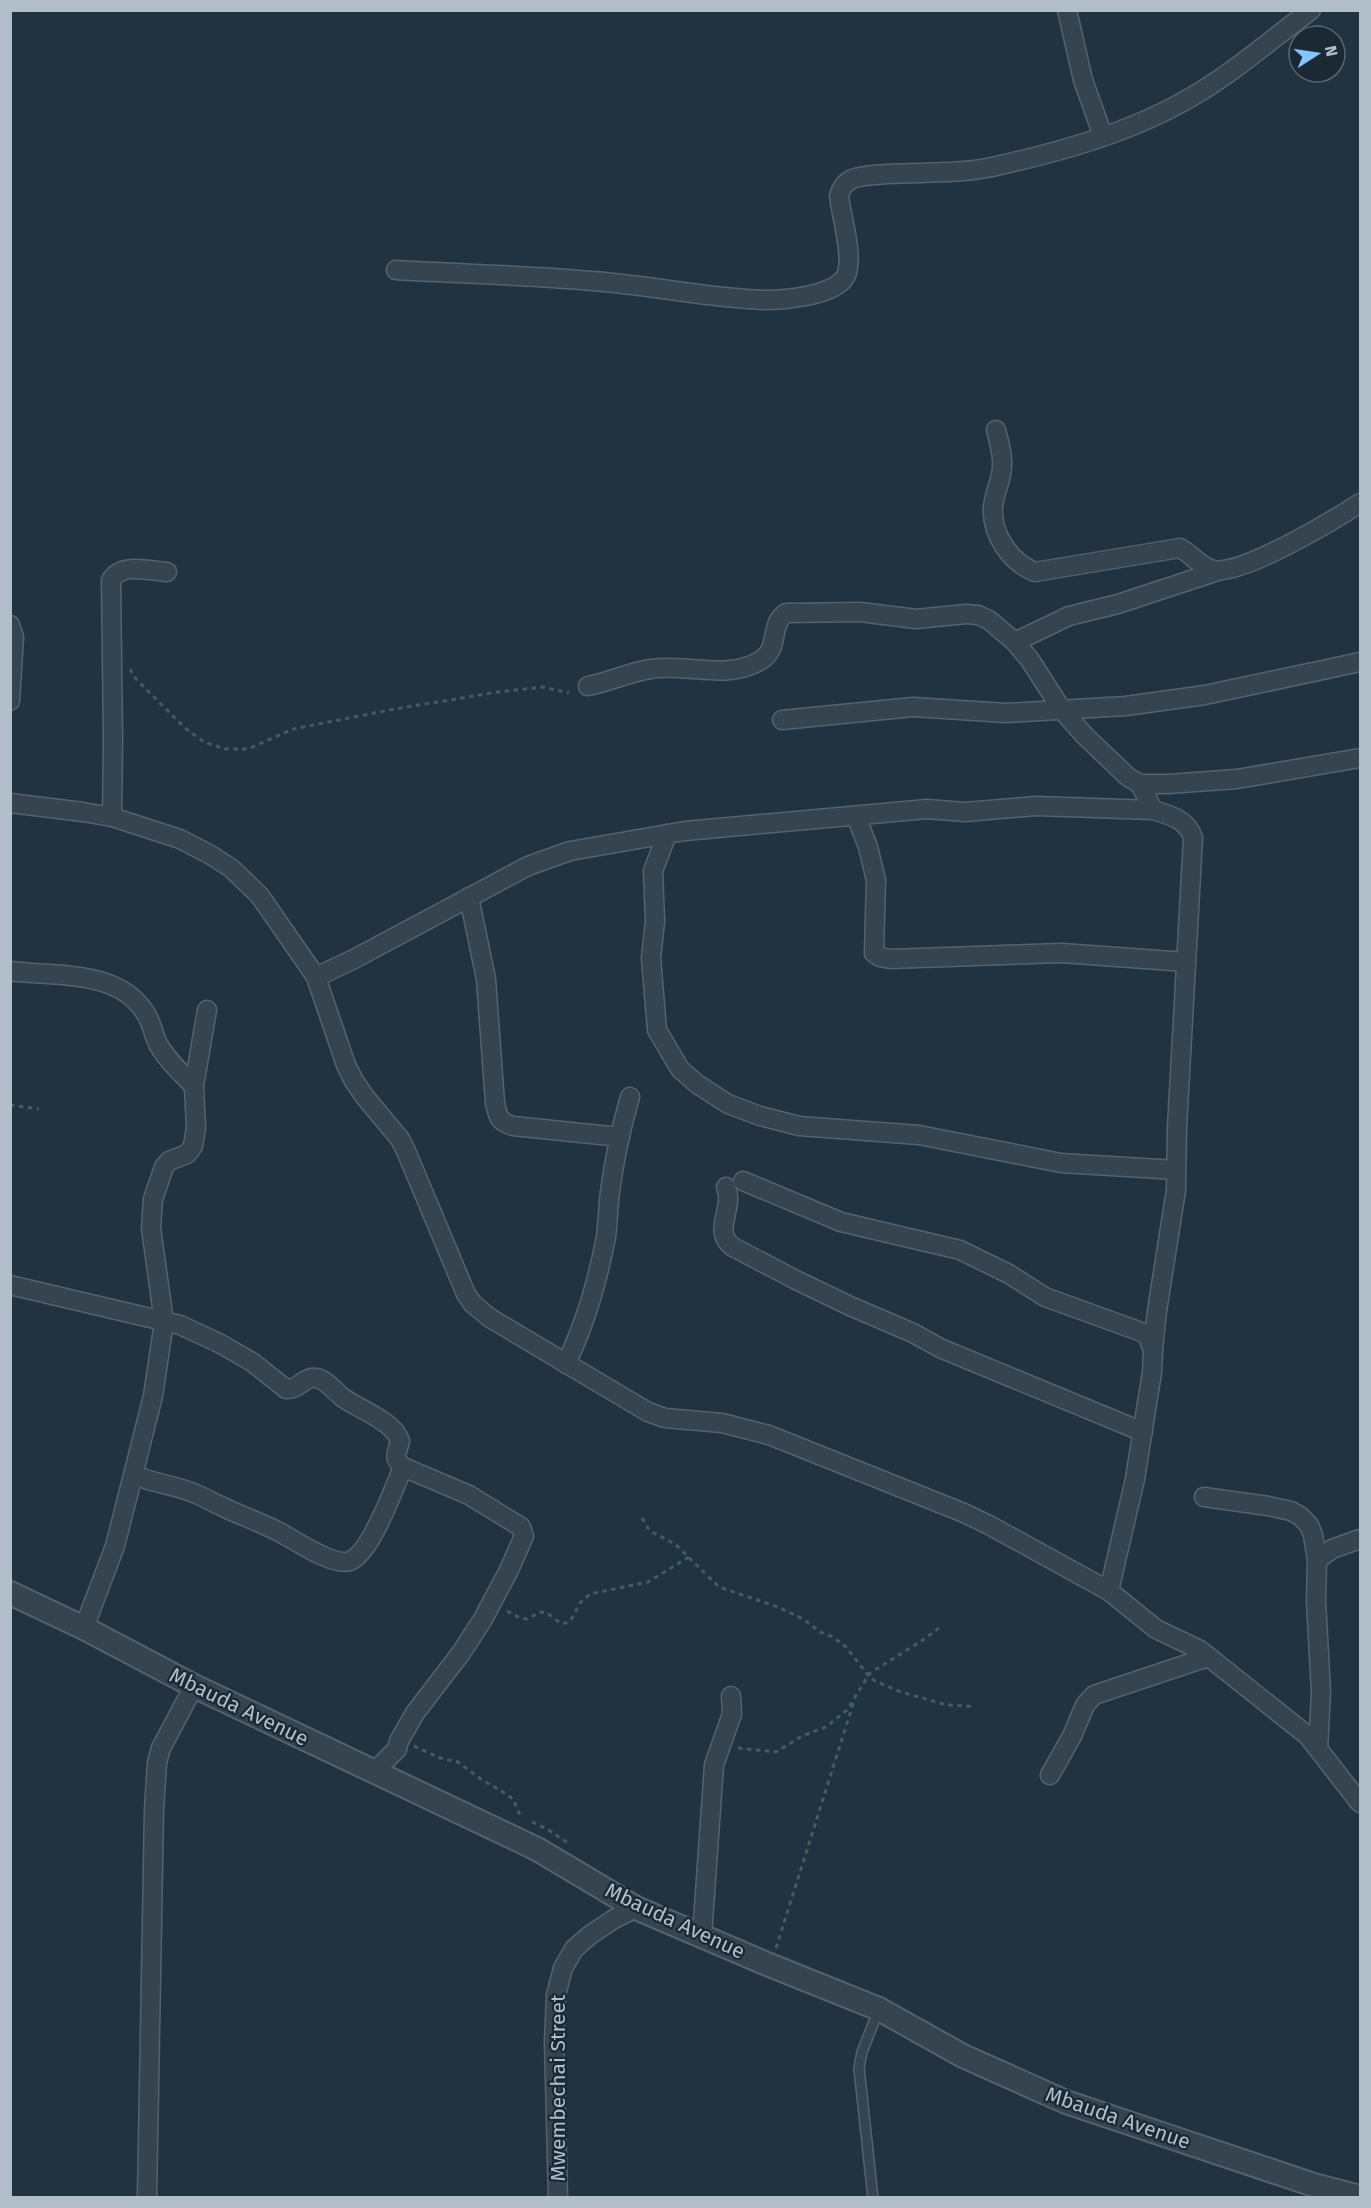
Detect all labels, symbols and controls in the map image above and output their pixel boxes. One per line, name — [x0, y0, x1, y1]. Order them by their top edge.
north arrow — [1287, 24, 1347, 84]
text: N — [1321, 44, 1342, 58]
street label: Mbauda Avenue — [165, 1662, 313, 1752]
street label: Mbauda Avenue — [601, 1877, 749, 1965]
street label: Mwembechai Street — [545, 1994, 571, 2181]
street label: Mbauda Avenue — [1042, 2081, 1194, 2155]

